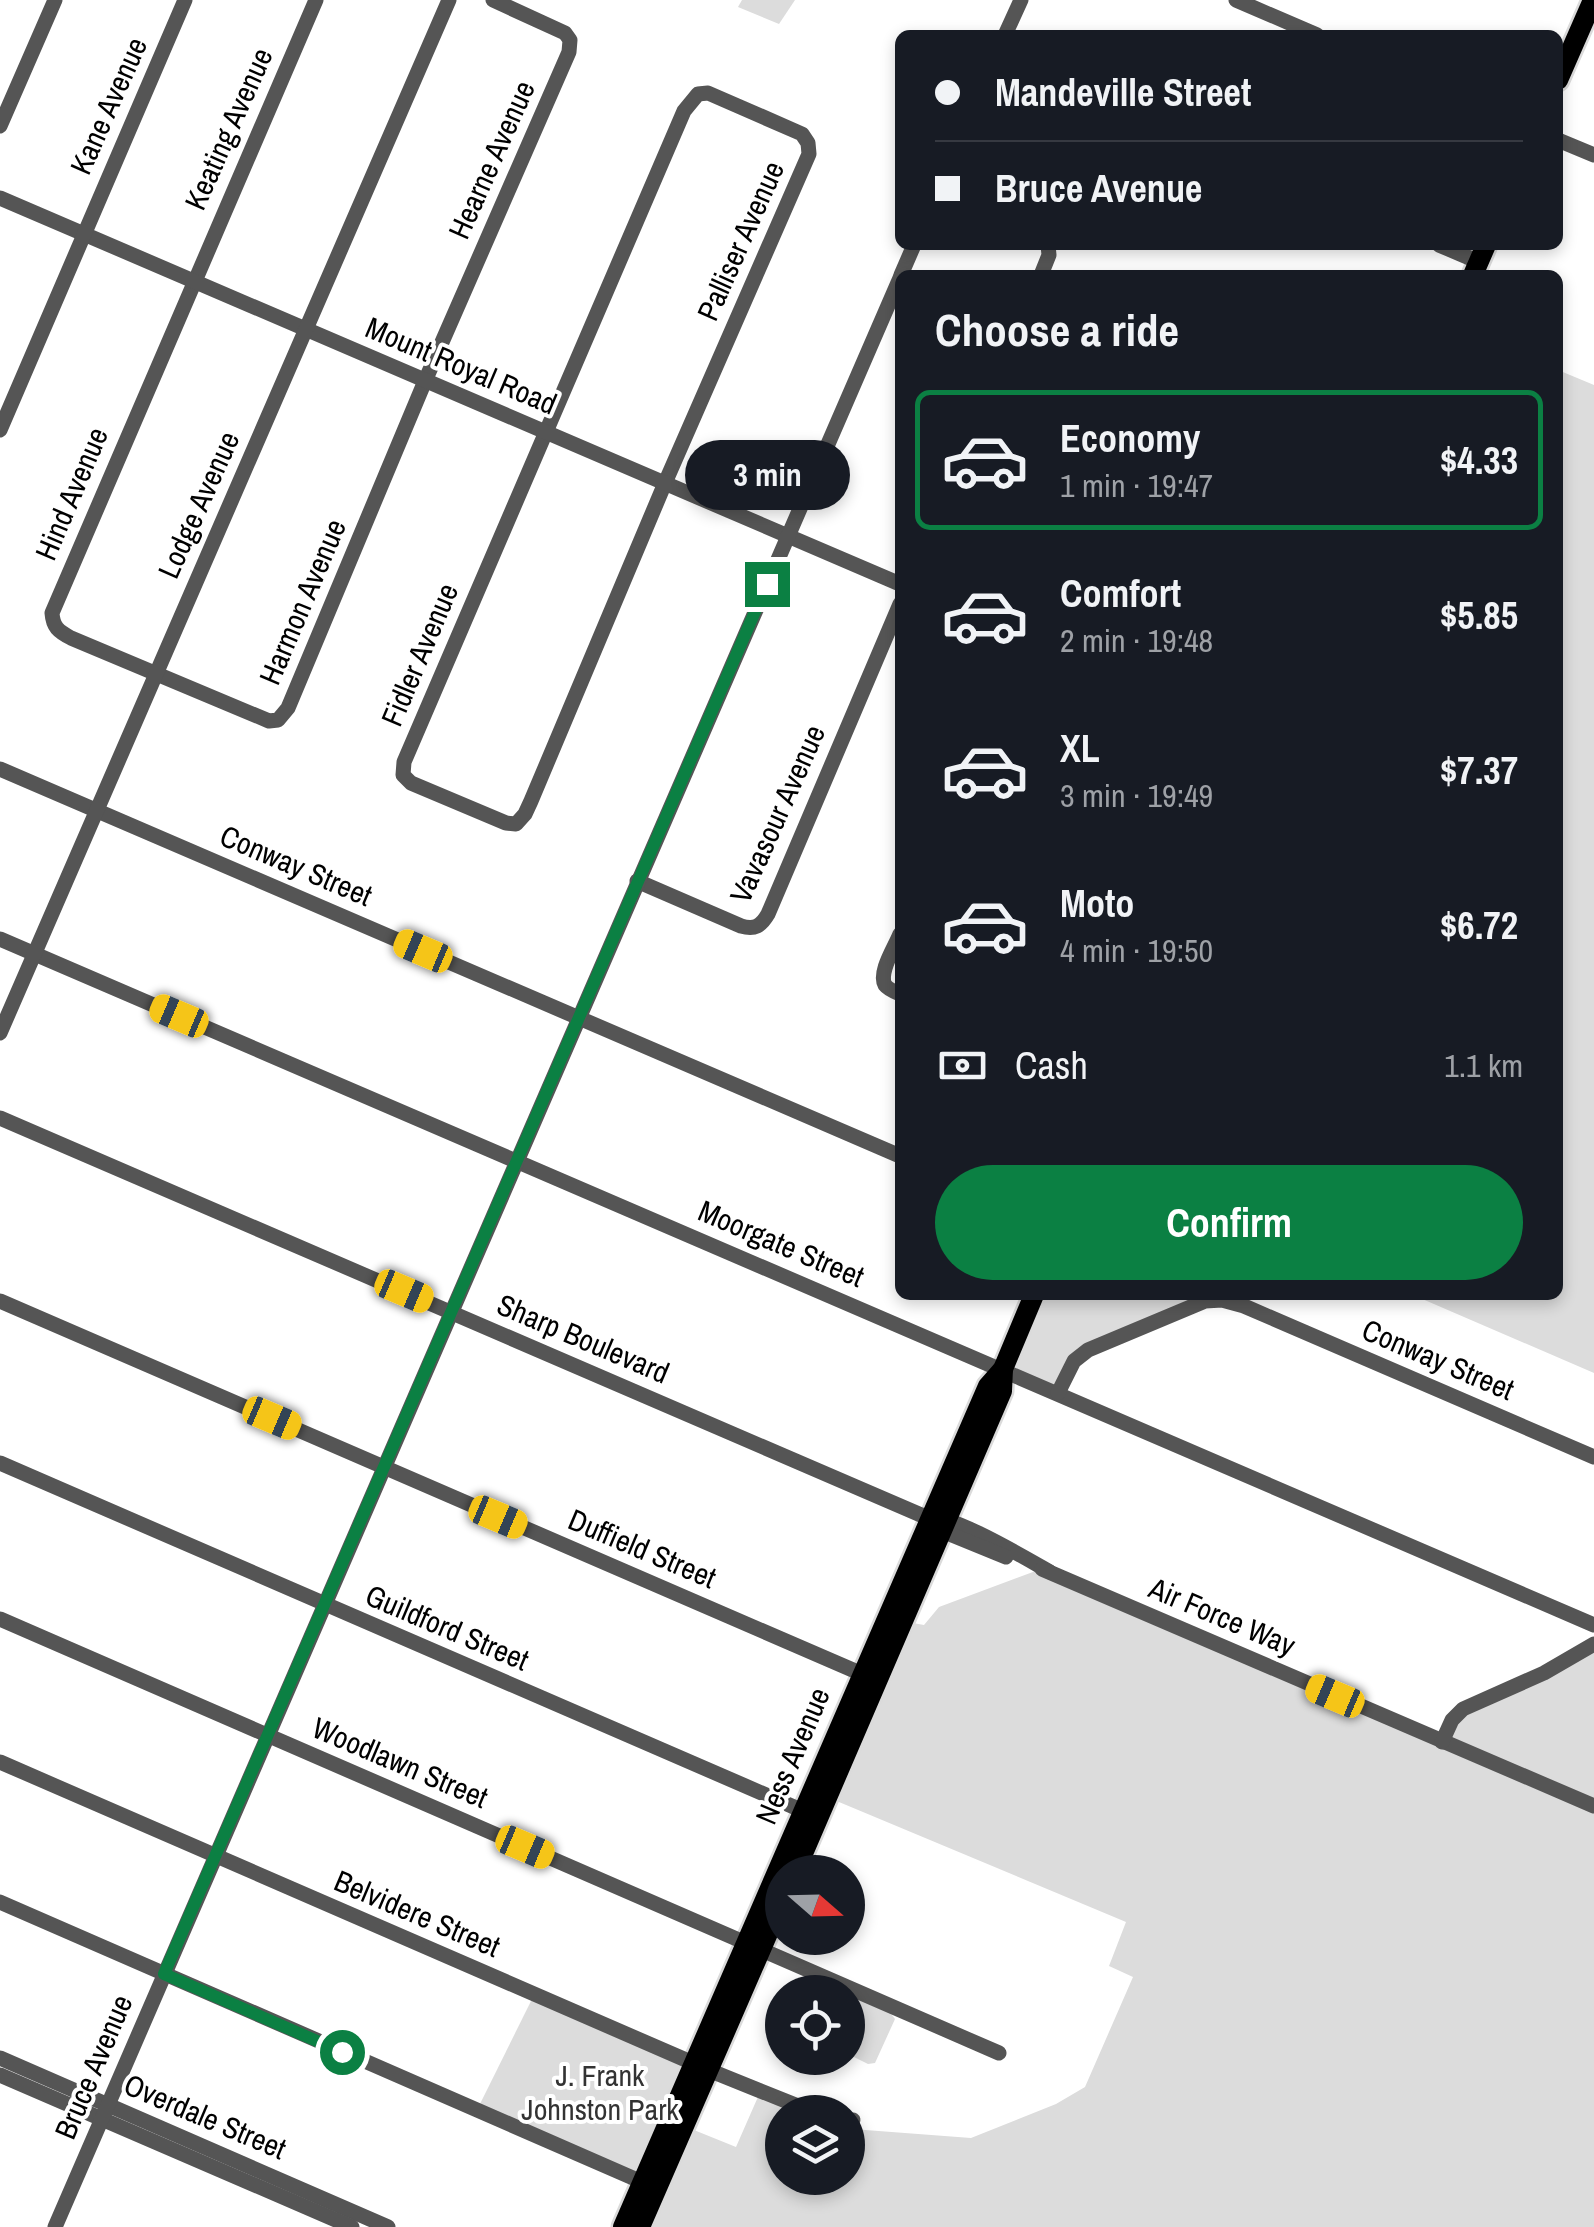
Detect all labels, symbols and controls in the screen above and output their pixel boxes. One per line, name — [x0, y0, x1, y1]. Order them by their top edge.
street label: Kane Avenue — [60, 31, 156, 180]
street label: Keating Avenue — [175, 41, 282, 216]
text: Mandeville Street — [995, 67, 1251, 118]
street label: Hearne Avenue — [438, 74, 544, 245]
street label: Palliser Avenue — [687, 155, 793, 327]
text: Bruce Avenue — [995, 163, 1202, 214]
text: Choose a ride — [935, 299, 1179, 360]
street label: Mount Royal Road — [360, 307, 563, 423]
text: Economy — [1060, 413, 1200, 464]
icon: car — [940, 415, 1030, 505]
street label: Hind Avenue — [25, 421, 117, 566]
street label: Lodge Avenue — [148, 425, 248, 584]
text: $4.33 — [1440, 435, 1518, 486]
callout: 3 min — [684, 439, 850, 509]
text: 3 min — [733, 453, 802, 496]
text: 1 min · 19:47 — [1060, 464, 1213, 507]
street label: Harmon Avenue — [249, 513, 355, 690]
route end — [745, 562, 790, 607]
text: Comfort — [1060, 568, 1181, 619]
icon: car — [940, 570, 1030, 660]
street label: Fidler Avenue — [371, 577, 467, 732]
text: $5.85 — [1440, 590, 1518, 641]
text: 2 min · 19:48 — [1060, 619, 1213, 662]
street label: Vavasour Avenue — [720, 718, 834, 909]
text: XL — [1060, 723, 1100, 774]
icon: car — [940, 725, 1030, 815]
text: $7.37 — [1440, 745, 1518, 796]
text: 3 min · 19:49 — [1060, 774, 1213, 817]
street label: Conway Street — [214, 815, 379, 915]
text: Moto — [1060, 878, 1134, 929]
icon: car — [940, 880, 1030, 970]
text: $6.72 — [1440, 900, 1518, 951]
car — [390, 925, 456, 977]
text: 4 min · 19:50 — [1060, 929, 1213, 972]
car — [146, 990, 212, 1042]
icon: cash — [935, 1038, 990, 1093]
text: Cash — [1015, 1040, 1088, 1091]
text: 1.1 km — [1444, 1044, 1523, 1087]
button: Confirm — [935, 1165, 1523, 1280]
street label: Moorgate Street — [692, 1190, 871, 1296]
car — [371, 1265, 437, 1317]
street label: Sharp Boulevard — [491, 1284, 676, 1392]
street label: Conway Street — [1356, 1309, 1521, 1409]
car — [239, 1392, 305, 1444]
car — [465, 1491, 531, 1543]
street label: Duffield Street — [562, 1499, 723, 1597]
street label: Air Force Way — [1142, 1567, 1302, 1665]
street label: Guildford Street — [360, 1575, 535, 1679]
car — [1302, 1670, 1368, 1722]
street label: Ness Avenue — [745, 1681, 839, 1830]
street label: Woodlawn Street — [307, 1707, 494, 1817]
car — [492, 1821, 558, 1873]
north arrow — [765, 1855, 865, 1955]
map controls — [765, 1855, 865, 2195]
street label: Belvidere Street — [328, 1860, 507, 1966]
button: locate — [765, 1975, 865, 2075]
street label: Bruce Avenue — [45, 1988, 141, 2145]
route start — [320, 2030, 365, 2075]
park label: J. Frank Johnston Park — [521, 2055, 679, 2129]
street label: Overdale Street — [118, 2064, 293, 2168]
button: layers — [765, 2095, 865, 2195]

